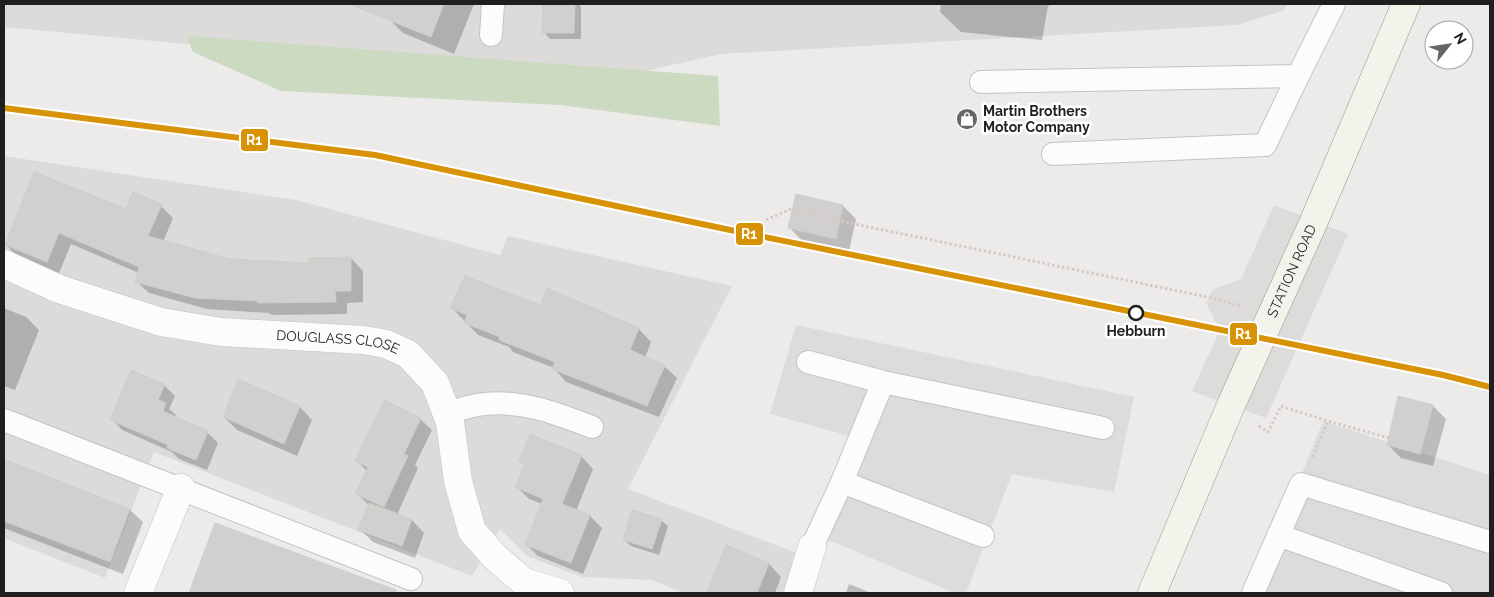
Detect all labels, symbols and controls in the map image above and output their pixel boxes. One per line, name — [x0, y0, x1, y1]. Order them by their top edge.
north arrow — [1424, 20, 1474, 70]
text: N — [1451, 30, 1470, 47]
place label: Martin Brothers Motor Company — [983, 103, 1090, 135]
shop icon: Martin Brothers Motor Company — [955, 107, 979, 131]
line badge: R1 — [240, 128, 269, 152]
text: R1 — [246, 132, 262, 148]
line badge: R1 — [735, 222, 764, 246]
street label: STATION ROAD — [1264, 222, 1319, 320]
text: R1 — [741, 226, 757, 242]
marker: Hebburn — [1128, 305, 1144, 321]
line badge: R1 — [1229, 322, 1258, 346]
place label: Hebburn — [1107, 323, 1165, 339]
text: R1 — [1235, 326, 1251, 342]
street label: DOUGLASS CLOSE — [276, 327, 402, 357]

